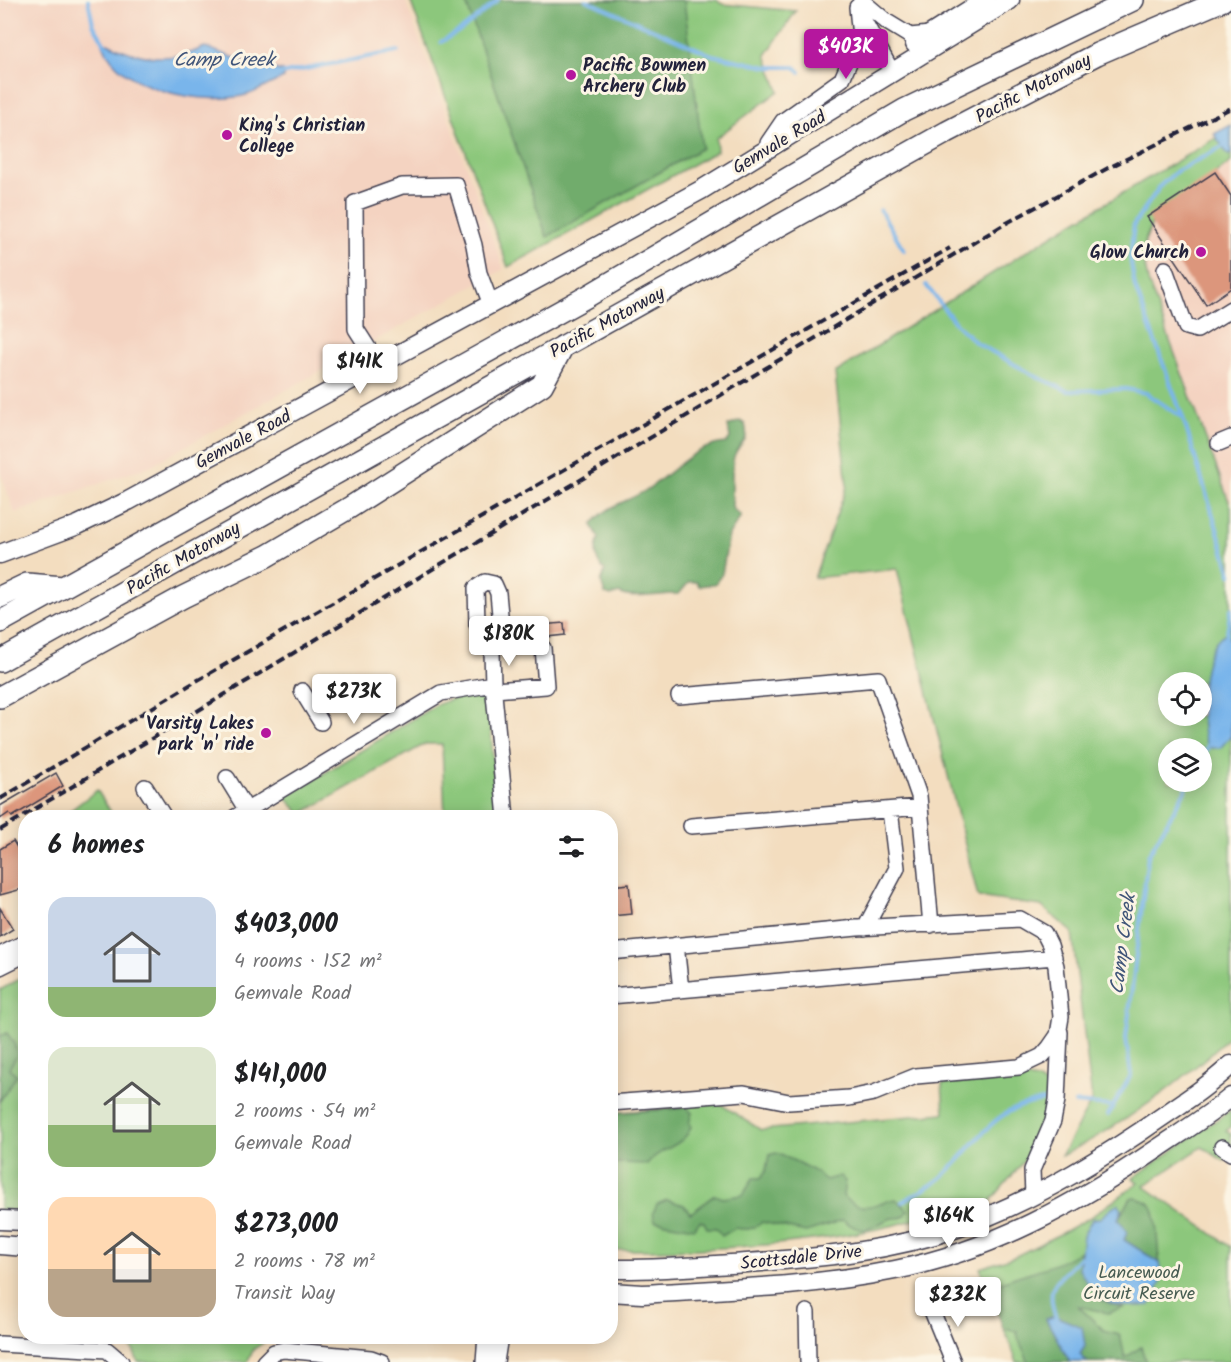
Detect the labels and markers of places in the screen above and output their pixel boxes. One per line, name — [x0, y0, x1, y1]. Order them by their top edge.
pin: $403K — [804, 29, 888, 80]
place label: Pacific Bowmen Archery Club — [583, 52, 706, 102]
marker: Pacific Bowmen Archery Club — [564, 68, 578, 82]
place label: King's Christian College — [239, 112, 365, 162]
marker: King's Christian College — [220, 128, 234, 142]
place label: Glow Church — [1090, 239, 1189, 268]
marker: Glow Church — [1194, 245, 1208, 259]
pin: $141K — [318, 344, 402, 395]
pin: $180K — [467, 616, 551, 667]
pin: $273K — [312, 674, 396, 725]
place label: Varsity Lakes park 'n' ride — [146, 710, 255, 760]
marker: Varsity Lakes park 'n' ride — [259, 726, 273, 740]
pin: $164K — [907, 1198, 991, 1249]
pin: $232K — [916, 1277, 1000, 1328]

